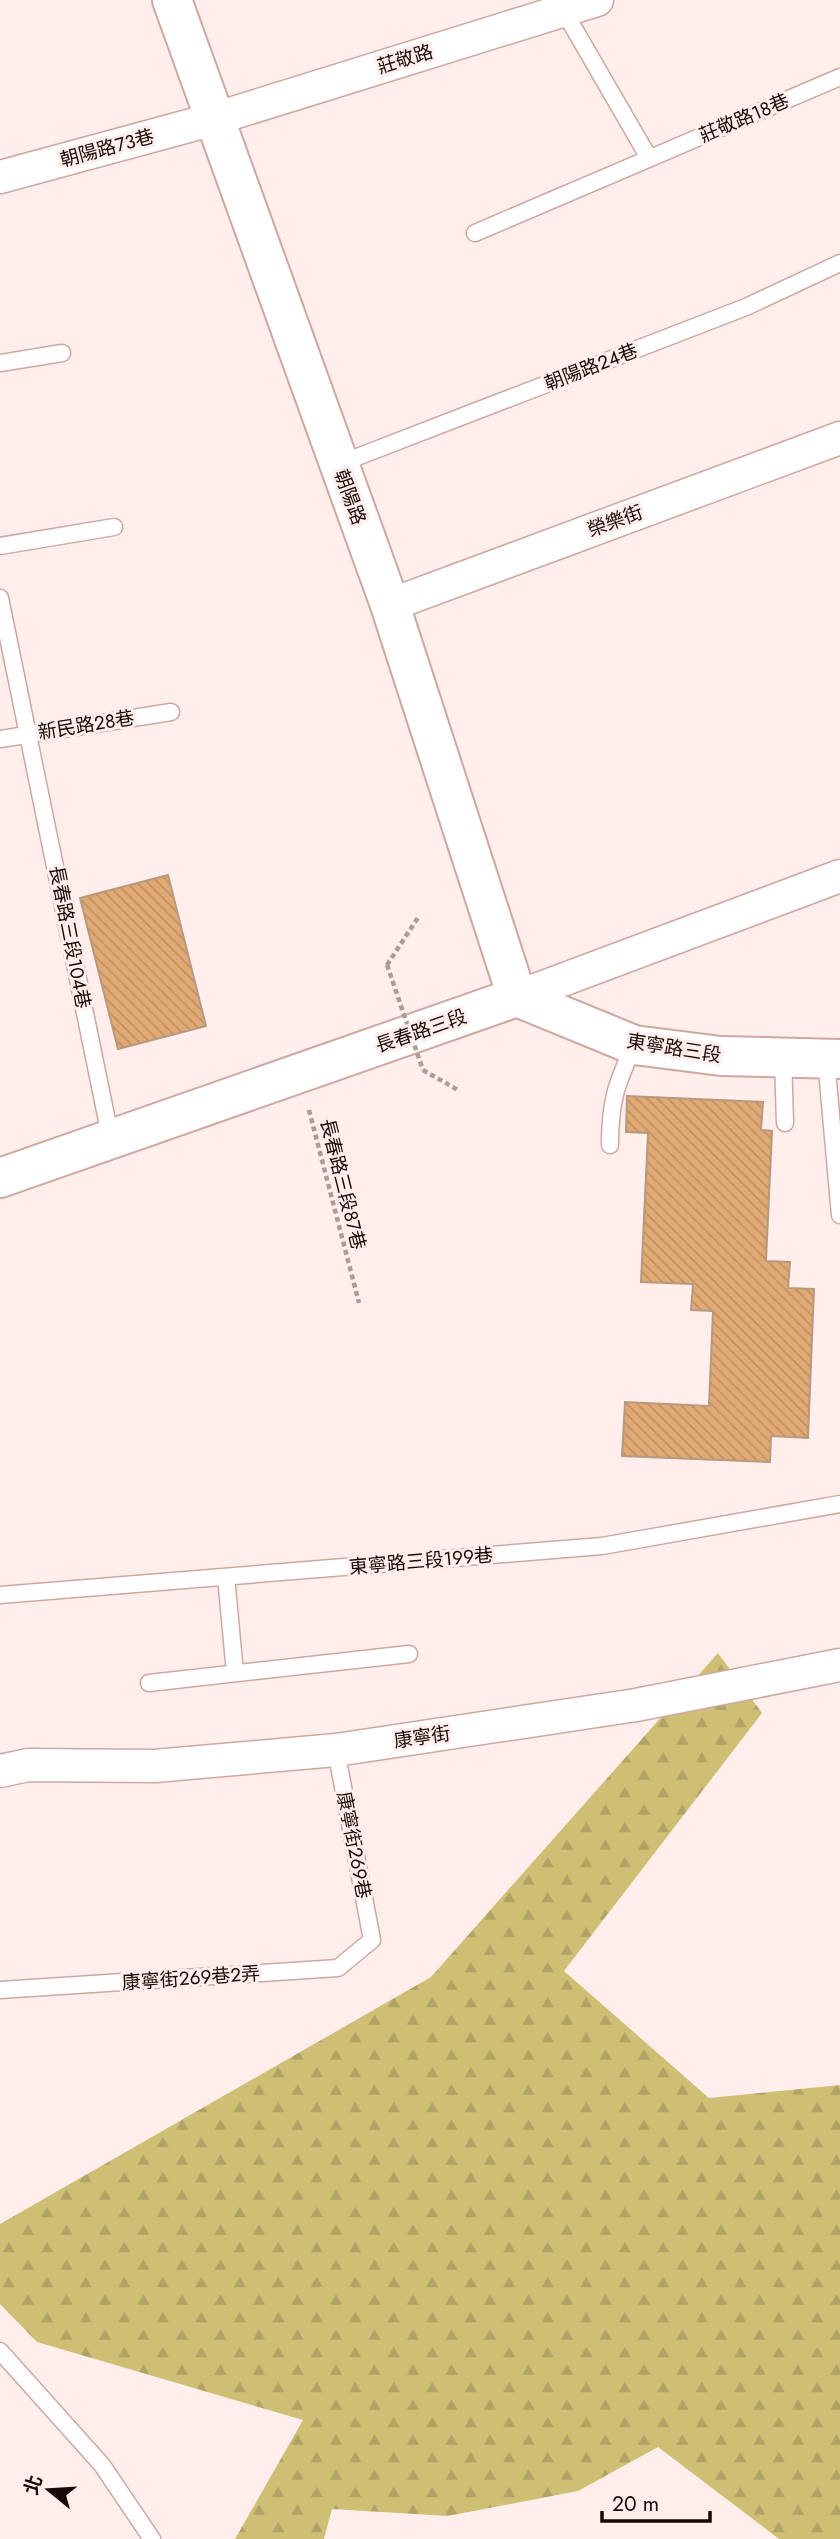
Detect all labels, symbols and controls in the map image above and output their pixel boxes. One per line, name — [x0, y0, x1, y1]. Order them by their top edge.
street label: 莊敬路 — [374, 38, 436, 80]
street label: 莊敬路18巷 — [695, 87, 793, 149]
street label: 朝陽路73巷 — [57, 122, 157, 174]
street label: 朝陽路24巷 — [540, 337, 642, 397]
street label: 朝陽路 — [328, 466, 372, 528]
street label: 榮樂街 — [584, 499, 646, 543]
street label: 新民路28巷 — [36, 704, 136, 746]
street label: 長春路三段104巷 — [43, 863, 97, 1011]
street label: 長春路三段 — [372, 1003, 470, 1059]
street label: 東寧路三段 — [625, 1027, 723, 1069]
street label: 長春路三段87巷 — [314, 1116, 372, 1252]
street label: 東寧路三段199巷 — [348, 1541, 494, 1581]
street label: 康寧街 — [392, 1720, 452, 1754]
street label: 康寧街269巷 — [330, 1789, 378, 1901]
street label: 康寧街269巷2弄 — [121, 1960, 261, 1996]
north arrow — [14, 2455, 84, 2525]
text: 北 — [18, 2472, 49, 2498]
scale bar — [602, 2480, 710, 2524]
text: 20 m — [612, 2489, 659, 2519]

